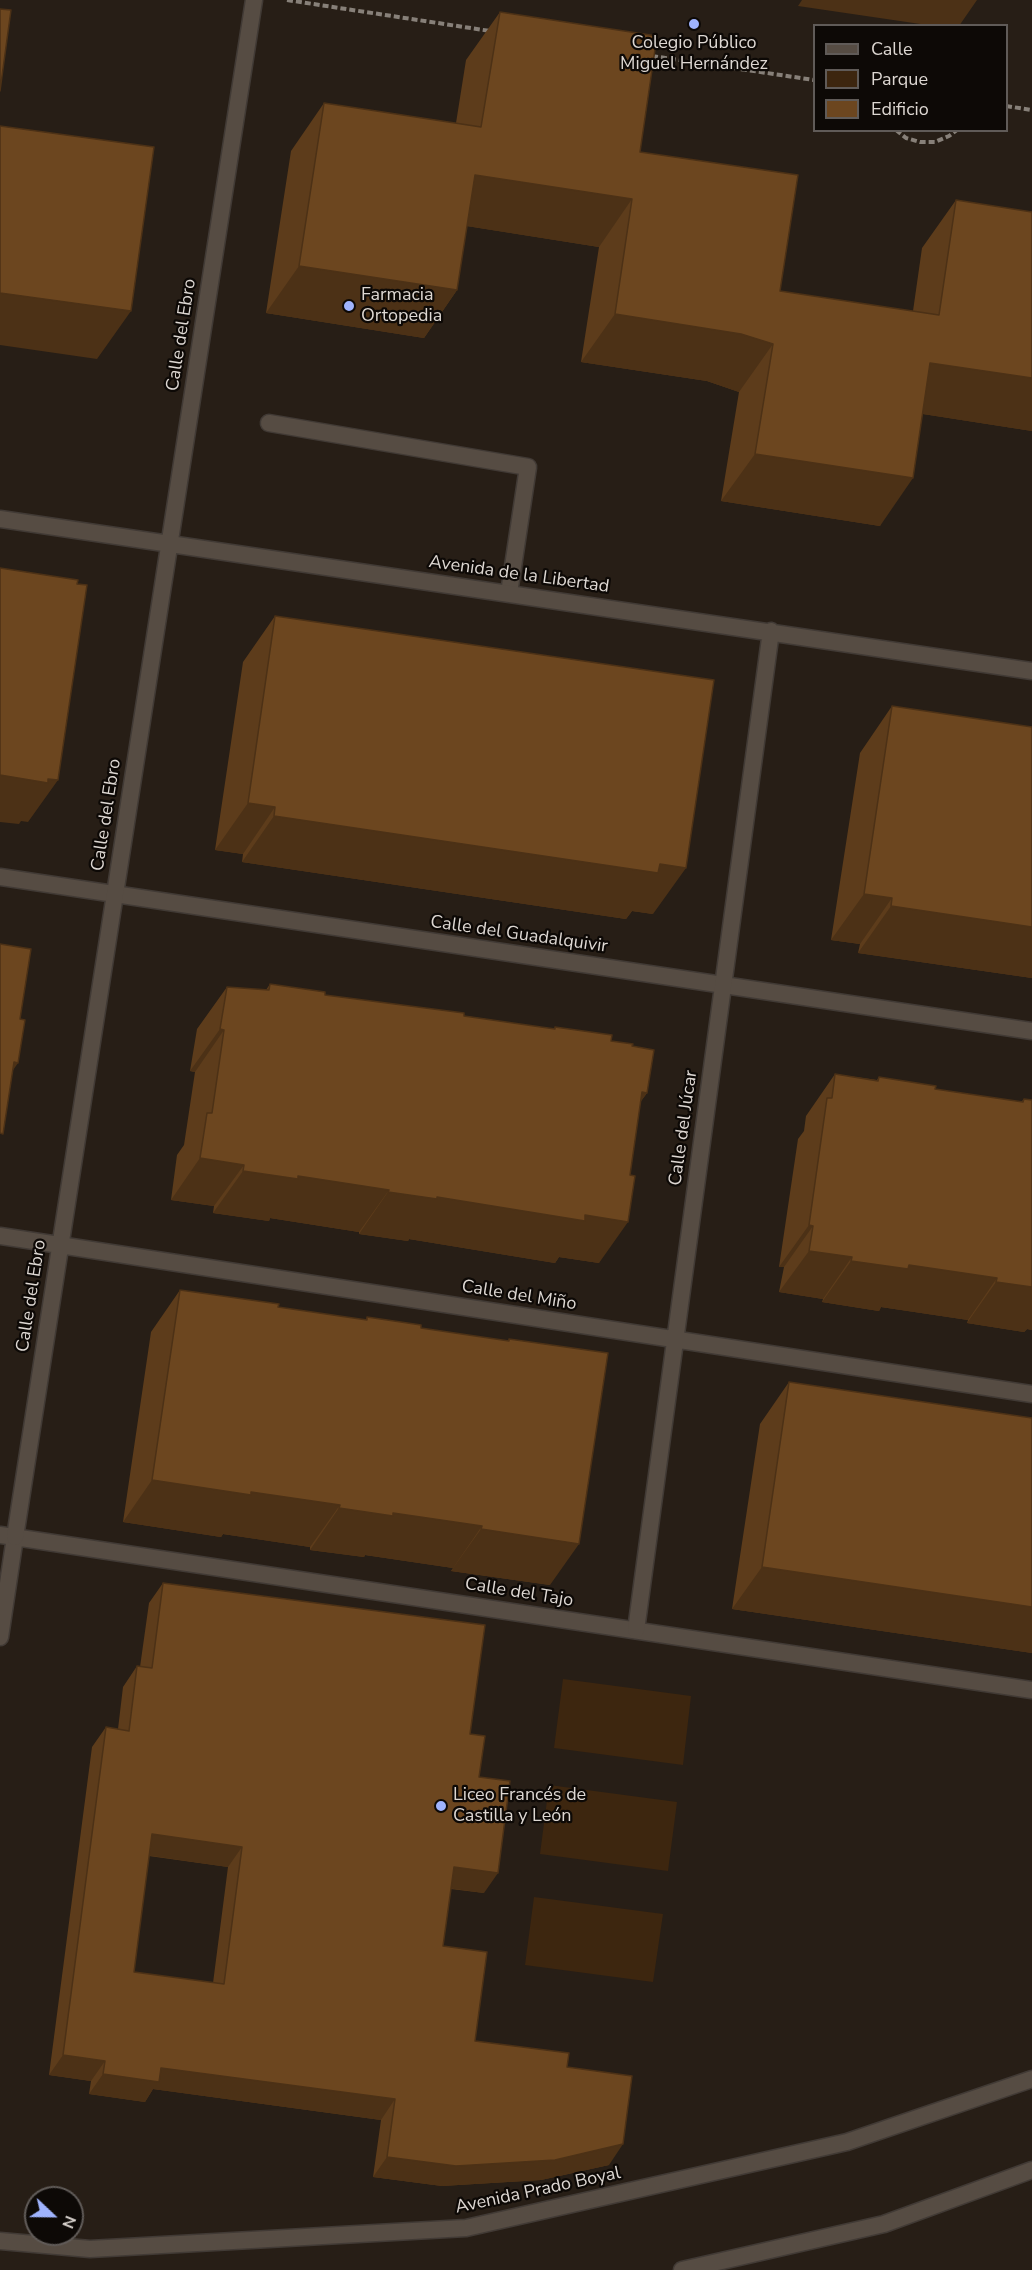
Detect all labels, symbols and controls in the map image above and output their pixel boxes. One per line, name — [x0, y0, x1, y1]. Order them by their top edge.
marker: Colegio Público Miguel Hernández — [687, 17, 701, 31]
legend — [813, 24, 1008, 132]
place label: Colegio Público Miguel Hernández — [620, 33, 768, 76]
text: Calle — [871, 37, 913, 61]
text: Parque — [871, 67, 928, 91]
text: Edificio — [871, 97, 929, 121]
street label: Calle del Ebro — [162, 277, 202, 393]
place label: Farmacia Ortopedia — [361, 285, 442, 328]
marker: Farmacia Ortopedia — [342, 299, 356, 313]
street label: Avenida de la Libertad — [427, 552, 611, 598]
street label: Calle del Ebro — [87, 757, 127, 873]
street label: Calle del Guadalquivir — [429, 912, 609, 958]
street label: Calle del Júcar — [665, 1069, 703, 1187]
street label: Calle del Ebro — [12, 1238, 52, 1354]
street label: Calle del Miño — [460, 1276, 578, 1316]
street label: Calle del Tajo — [463, 1574, 575, 1612]
place label: Liceo Francés de Castilla y León — [453, 1785, 586, 1828]
marker: Liceo Francés de Castilla y León — [434, 1799, 448, 1813]
street label: Avenida Prado Boyal — [453, 2163, 623, 2219]
north arrow — [24, 2186, 84, 2246]
text: N — [56, 2212, 81, 2232]

